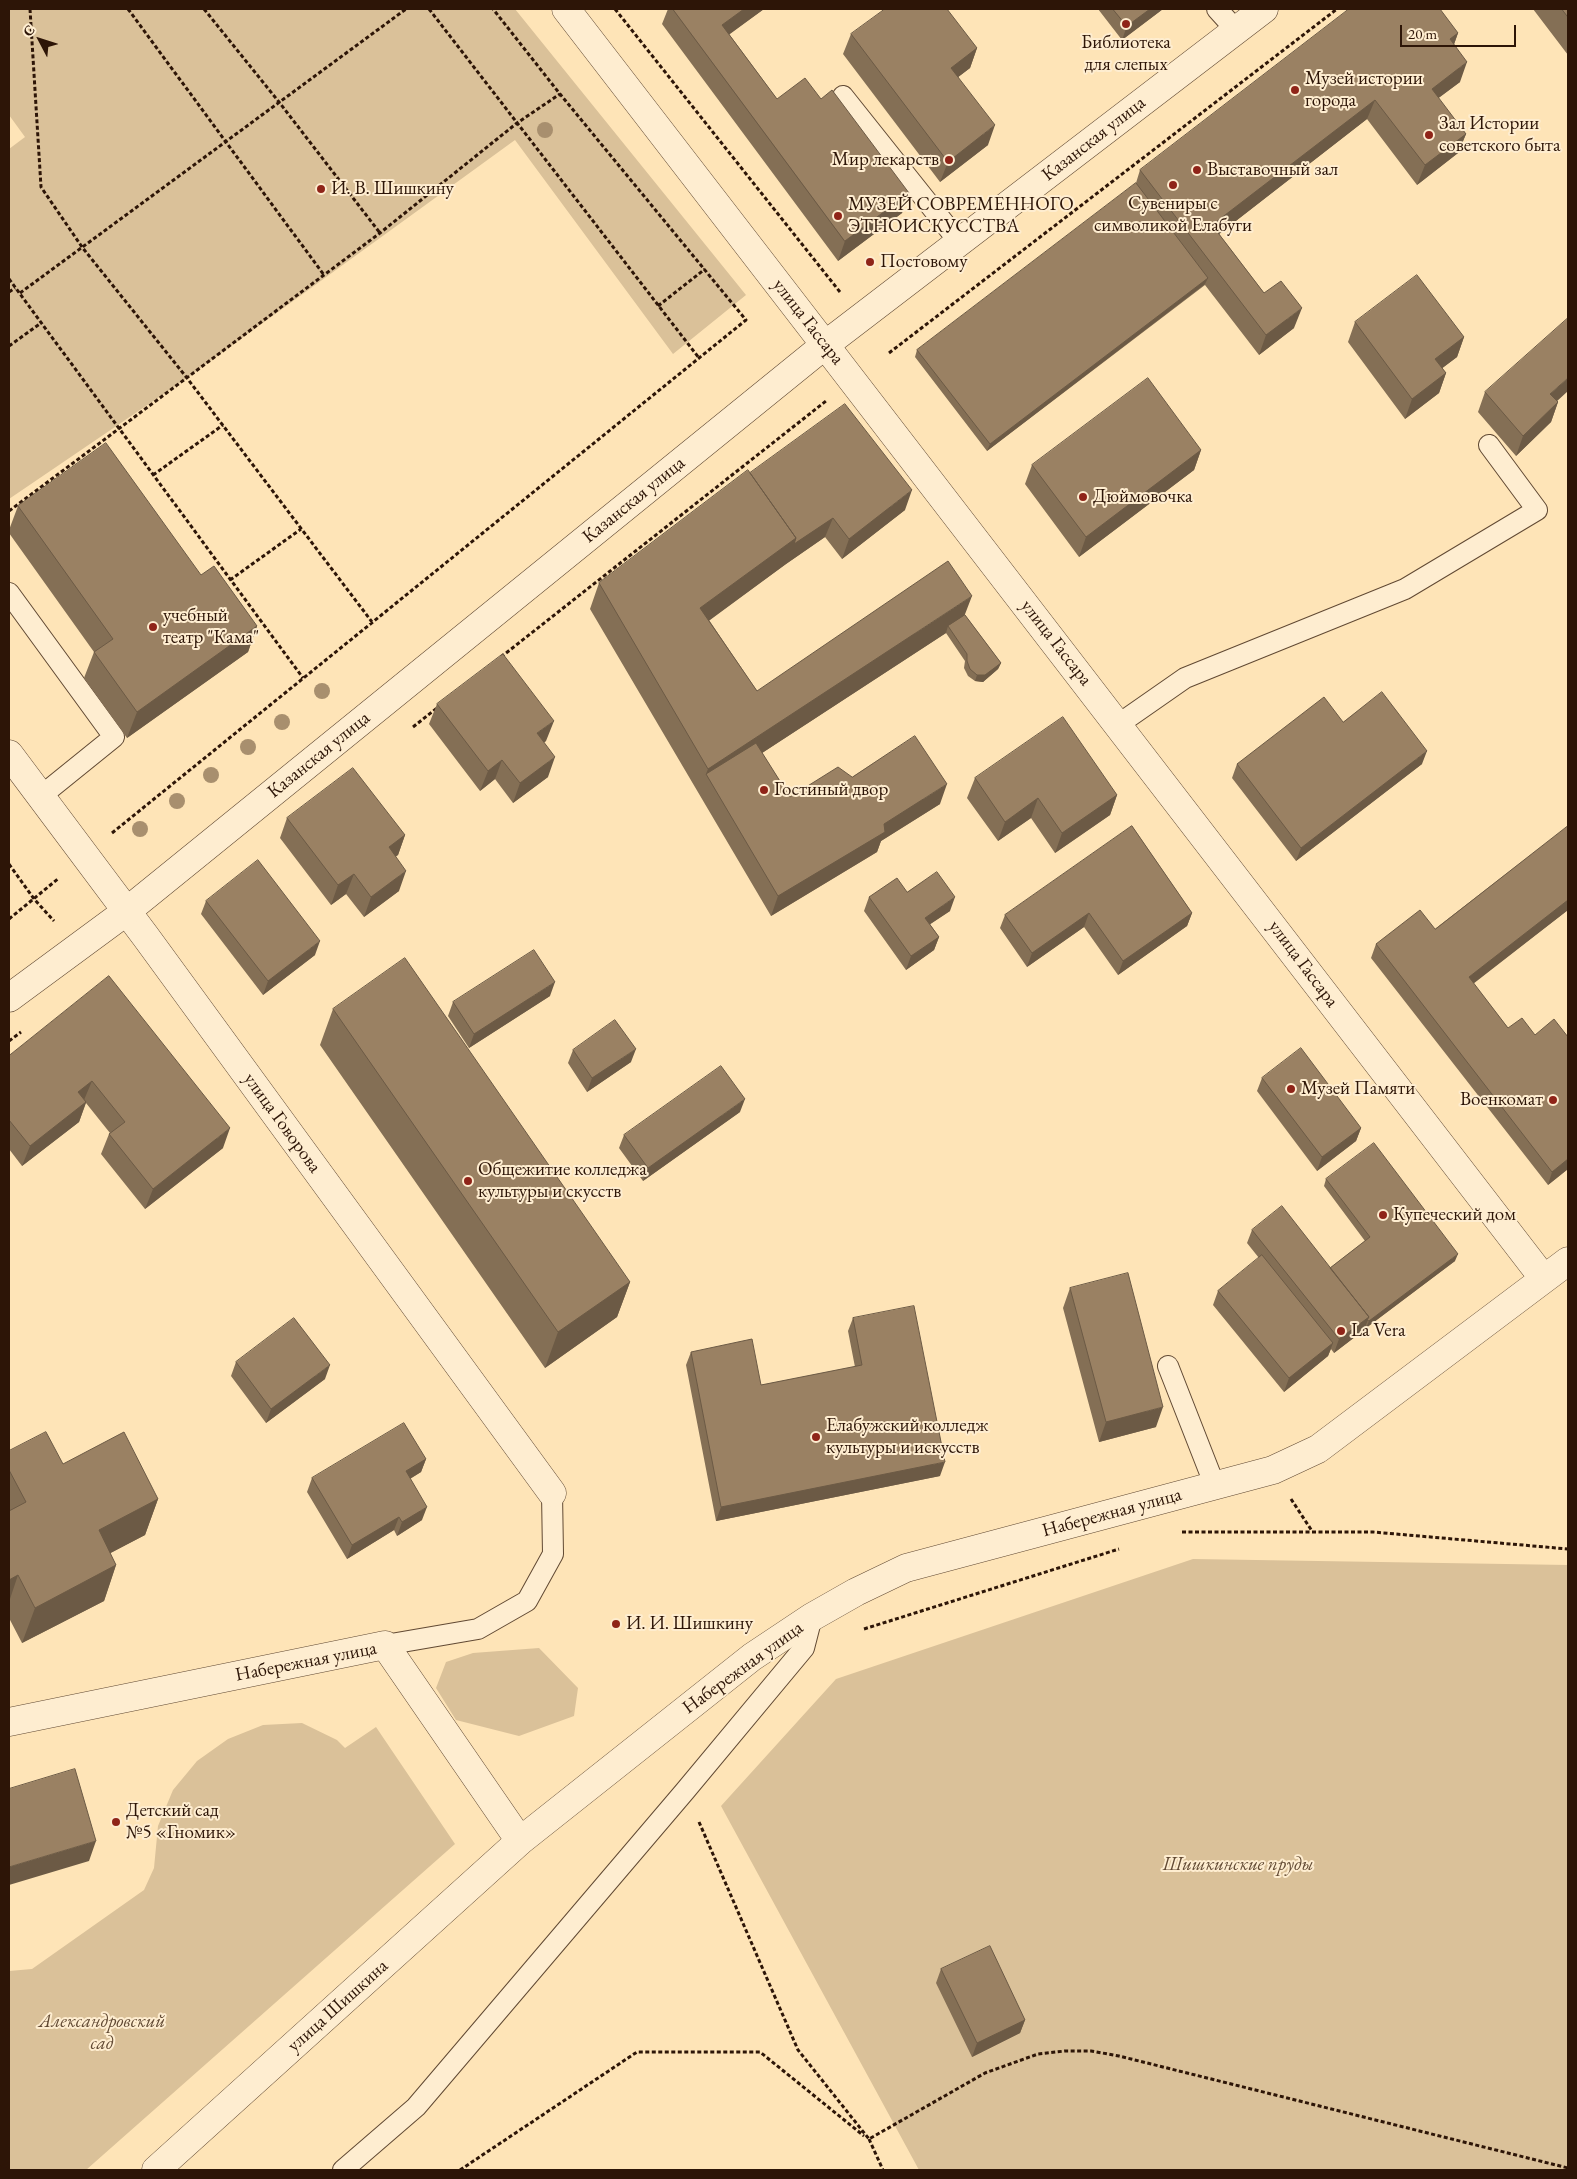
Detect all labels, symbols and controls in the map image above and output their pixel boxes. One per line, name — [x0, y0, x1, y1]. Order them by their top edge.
north arrow — [15, 15, 65, 65]
scale bar — [1402, 15, 1518, 47]
marker: Библиотека для слепых — [1120, 18, 1132, 30]
text: С — [18, 21, 39, 40]
text: 20 m — [1408, 24, 1437, 43]
place label: Библиотека для слепых — [1081, 32, 1171, 76]
place label: Музей истории города — [1305, 68, 1423, 112]
marker: Музей истории города — [1289, 84, 1301, 96]
street label: Казанская улица — [1038, 91, 1150, 187]
place label: Зал Истории советского быта — [1439, 113, 1560, 157]
marker: Зал Истории советского быта — [1423, 129, 1435, 141]
place label: Мир лекарств — [832, 149, 939, 171]
marker: Мир лекарств — [943, 154, 955, 166]
place label: Выставочный зал — [1207, 159, 1338, 181]
marker: Выставочный зал — [1191, 164, 1203, 176]
place label: И. В. Шишкину — [331, 178, 454, 200]
marker: Сувениры с символикой Елабуги — [1167, 179, 1179, 191]
marker: И. В. Шишкину — [315, 183, 327, 195]
place label: Сувениры с символикой Елабуги — [1094, 193, 1252, 237]
place label: МУЗЕЙ СОВРЕМЕННОГО ЭТНОИСКУССТВА — [848, 194, 1074, 238]
marker: МУЗЕЙ СОВРЕМЕННОГО ЭТНОИСКУССТВА — [832, 210, 844, 222]
place label: Постовому — [880, 251, 968, 273]
marker: Постовому — [864, 256, 876, 268]
street label: улица Гассара — [767, 274, 849, 370]
street label: Казанская улица — [578, 452, 690, 548]
place label: Дюймовочка — [1093, 486, 1193, 508]
marker: Дюймовочка — [1077, 491, 1089, 503]
street label: улица Гассара — [1015, 595, 1097, 691]
place label: учебный театр "Кама" — [163, 605, 259, 649]
marker: учебный театр "Кама" — [147, 621, 159, 633]
street label: Казанская улица — [263, 707, 375, 803]
place label: Гостиный двор — [774, 779, 888, 801]
marker: Гостиный двор — [758, 784, 770, 796]
street label: улица Гассара — [1263, 916, 1343, 1012]
street label: улица Говорова — [238, 1069, 326, 1177]
place label: Музей Памяти — [1301, 1078, 1415, 1100]
marker: Музей Памяти — [1285, 1083, 1297, 1095]
place label: Военкомат — [1460, 1089, 1543, 1111]
marker: Военкомат — [1547, 1094, 1559, 1106]
place label: Общежитие колледжа культуры и скусств — [478, 1159, 647, 1203]
marker: Общежитие колледжа культуры и скусств — [462, 1175, 474, 1187]
place label: Купеческий дом — [1393, 1204, 1516, 1226]
marker: Купеческий дом — [1377, 1209, 1389, 1221]
place label: La Vera — [1351, 1320, 1406, 1342]
marker: La Vera — [1335, 1325, 1347, 1337]
place label: Елабужский колледж культуры и искусств — [826, 1415, 989, 1459]
marker: Елабужский колледж культуры и искусств — [810, 1431, 822, 1443]
street label: Набережная улица — [1040, 1483, 1184, 1543]
place label: И. И. Шишкину — [626, 1613, 753, 1635]
street label: Набережная улица — [678, 1617, 808, 1719]
marker: И. И. Шишкину — [610, 1618, 622, 1630]
street label: Набережная улица — [233, 1637, 379, 1687]
place label: Детский сад №5 «Гномик» — [126, 1800, 236, 1844]
marker: Детский сад №5 «Гномик» — [110, 1816, 122, 1828]
park label: Шишкинские пруды — [1163, 1854, 1313, 1876]
street label: улица Шишкина — [283, 1955, 393, 2057]
park label: Александровский сад — [39, 2011, 165, 2055]

